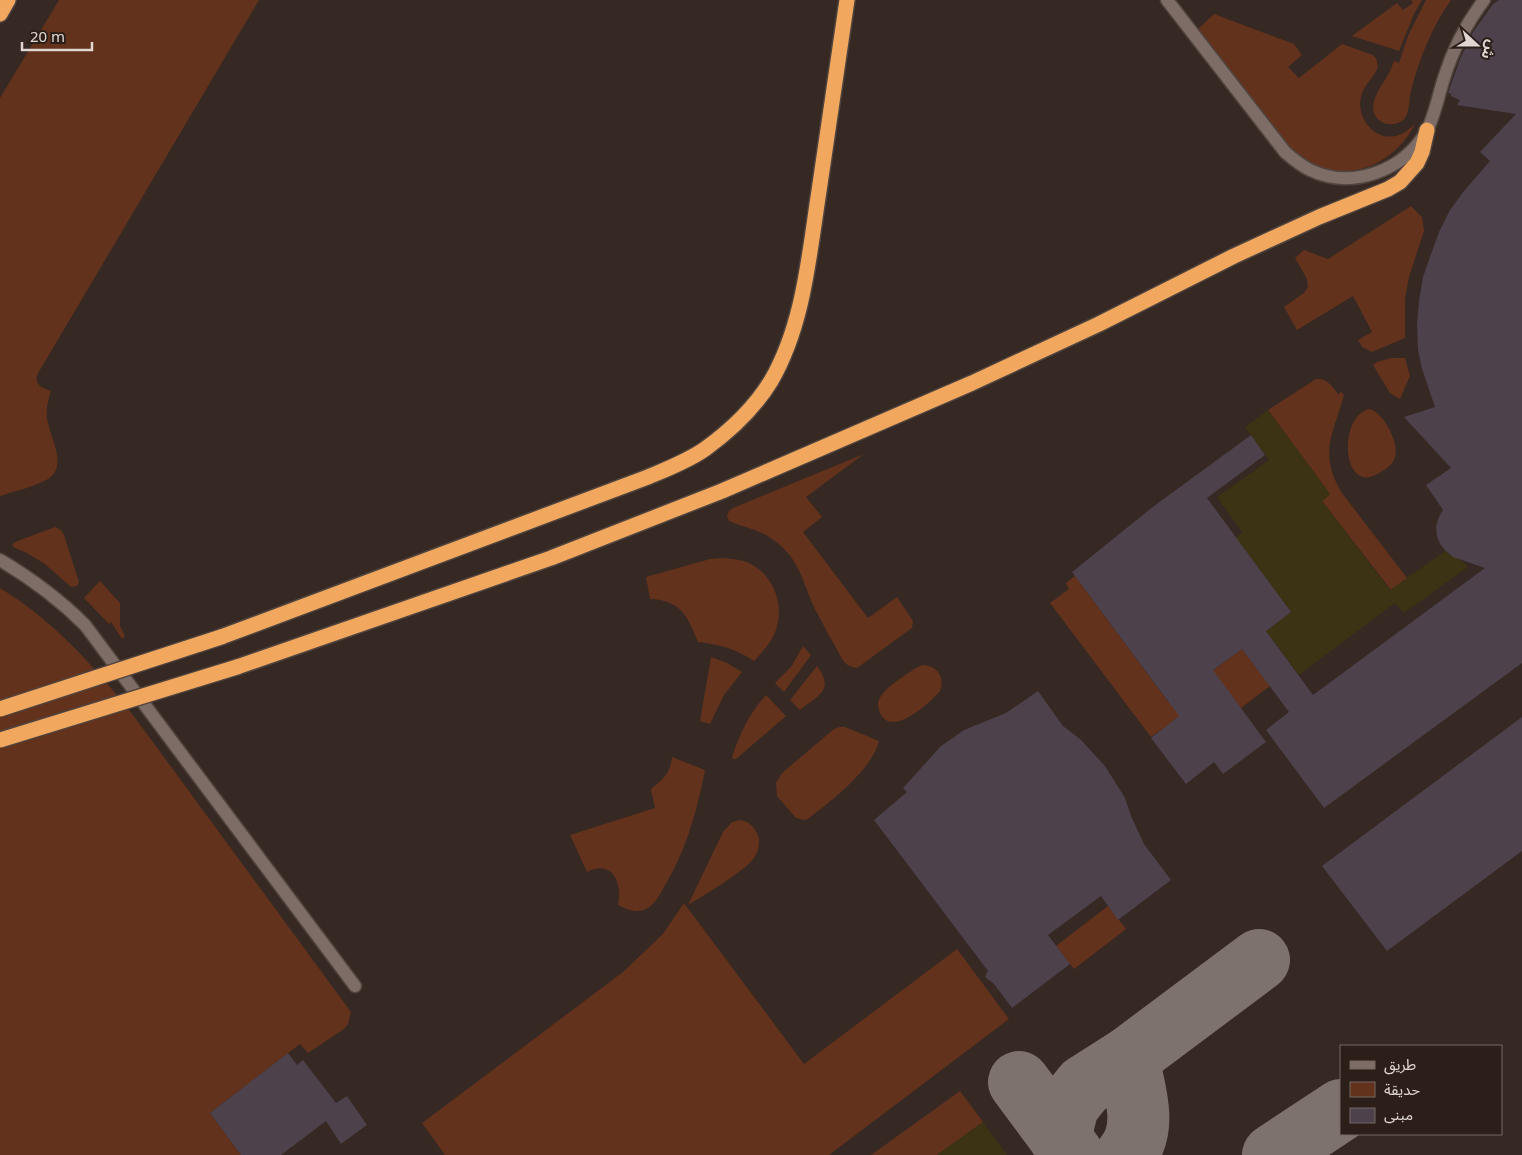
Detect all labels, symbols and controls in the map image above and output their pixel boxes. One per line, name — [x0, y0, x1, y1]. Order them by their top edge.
scale bar — [22, 20, 92, 52]
north arrow — [1452, 20, 1502, 70]
text: 20 m — [30, 26, 65, 46]
text: ش — [1477, 37, 1502, 62]
legend — [1340, 1045, 1502, 1135]
text: طريق — [1384, 1054, 1416, 1075]
text: حديقة — [1384, 1079, 1420, 1099]
text: مبنى — [1384, 1104, 1413, 1124]

